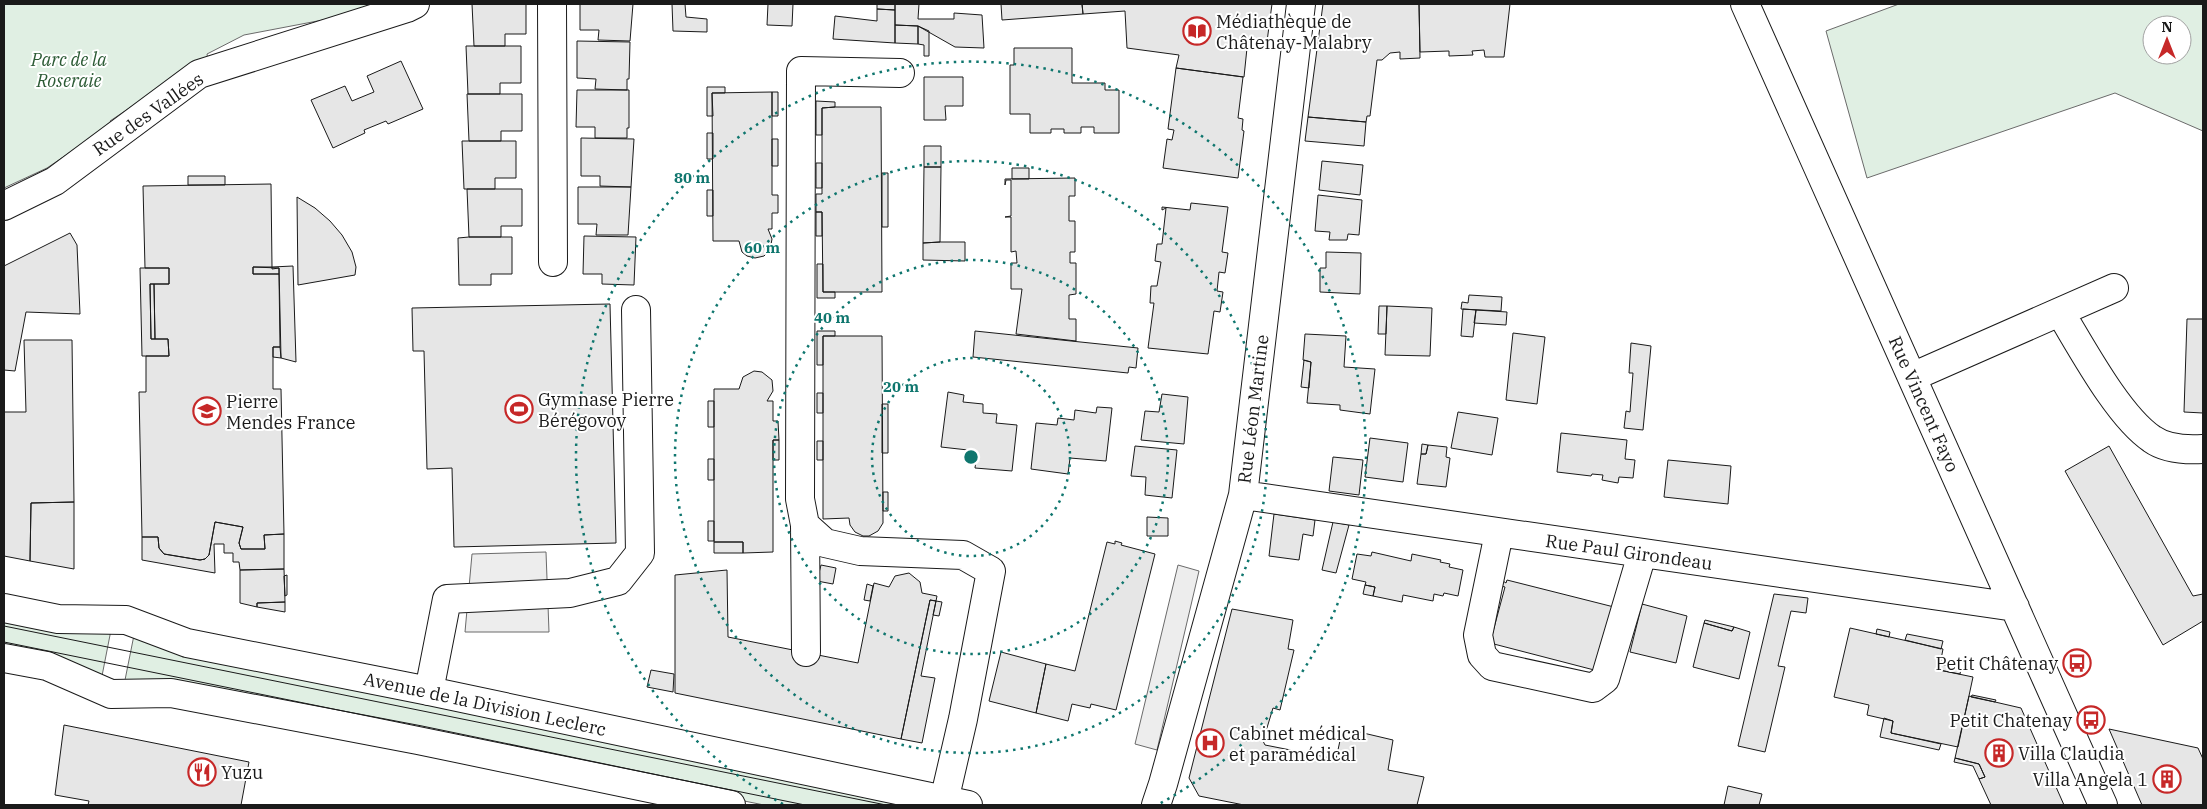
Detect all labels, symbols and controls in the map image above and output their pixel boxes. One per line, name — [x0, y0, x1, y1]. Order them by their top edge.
place label: Médiathèque de Châtenay-Malabry — [1216, 10, 1372, 54]
north arrow — [2142, 15, 2192, 65]
library icon: Médiathèque de Châtenay-Malabry — [1182, 16, 1212, 46]
text: N — [2161, 18, 2173, 36]
park label: Parc de la Roseraie — [30, 48, 107, 92]
street label: Rue des Vallées — [88, 67, 208, 161]
text: 80 m — [674, 168, 710, 187]
text: 60 m — [744, 238, 780, 257]
text: 40 m — [814, 308, 850, 327]
street label: Rue Vincent Fayo — [1884, 332, 1964, 476]
street label: Rue Léon Martine — [1232, 333, 1274, 485]
text: 20 m — [883, 377, 919, 396]
place label: Gymnase Pierre Bérégovoy — [538, 388, 674, 432]
place label: Pierre Mendes France — [226, 390, 355, 434]
sports icon: Gymnase Pierre Bérégovoy — [504, 394, 534, 424]
school or university icon: Pierre Mendes France — [192, 396, 222, 426]
centre of rings — [962, 448, 980, 466]
street label: Rue Paul Girondeau — [1544, 529, 1714, 575]
bus stop icon: Petit Châtenay — [2062, 648, 2092, 678]
place label: Petit Châtenay — [1936, 652, 2058, 675]
street label: Avenue de la Division Leclerc — [362, 667, 608, 741]
bus stop icon: Petit Chatenay — [2076, 705, 2106, 735]
place label: Petit Chatenay — [1950, 709, 2072, 732]
place label: Cabinet médical et paramédical — [1229, 722, 1366, 766]
hospital icon: Cabinet médical et paramédical — [1195, 728, 1225, 758]
building icon: Villa Claudia — [1984, 738, 2014, 768]
place label: Villa Claudia — [2018, 742, 2125, 765]
restaurant icon: Yuzu — [187, 757, 217, 787]
place label: Yuzu — [221, 761, 263, 784]
building icon: Villa Angela 1 — [2152, 764, 2182, 794]
place label: Villa Angela 1 — [2033, 768, 2148, 791]

